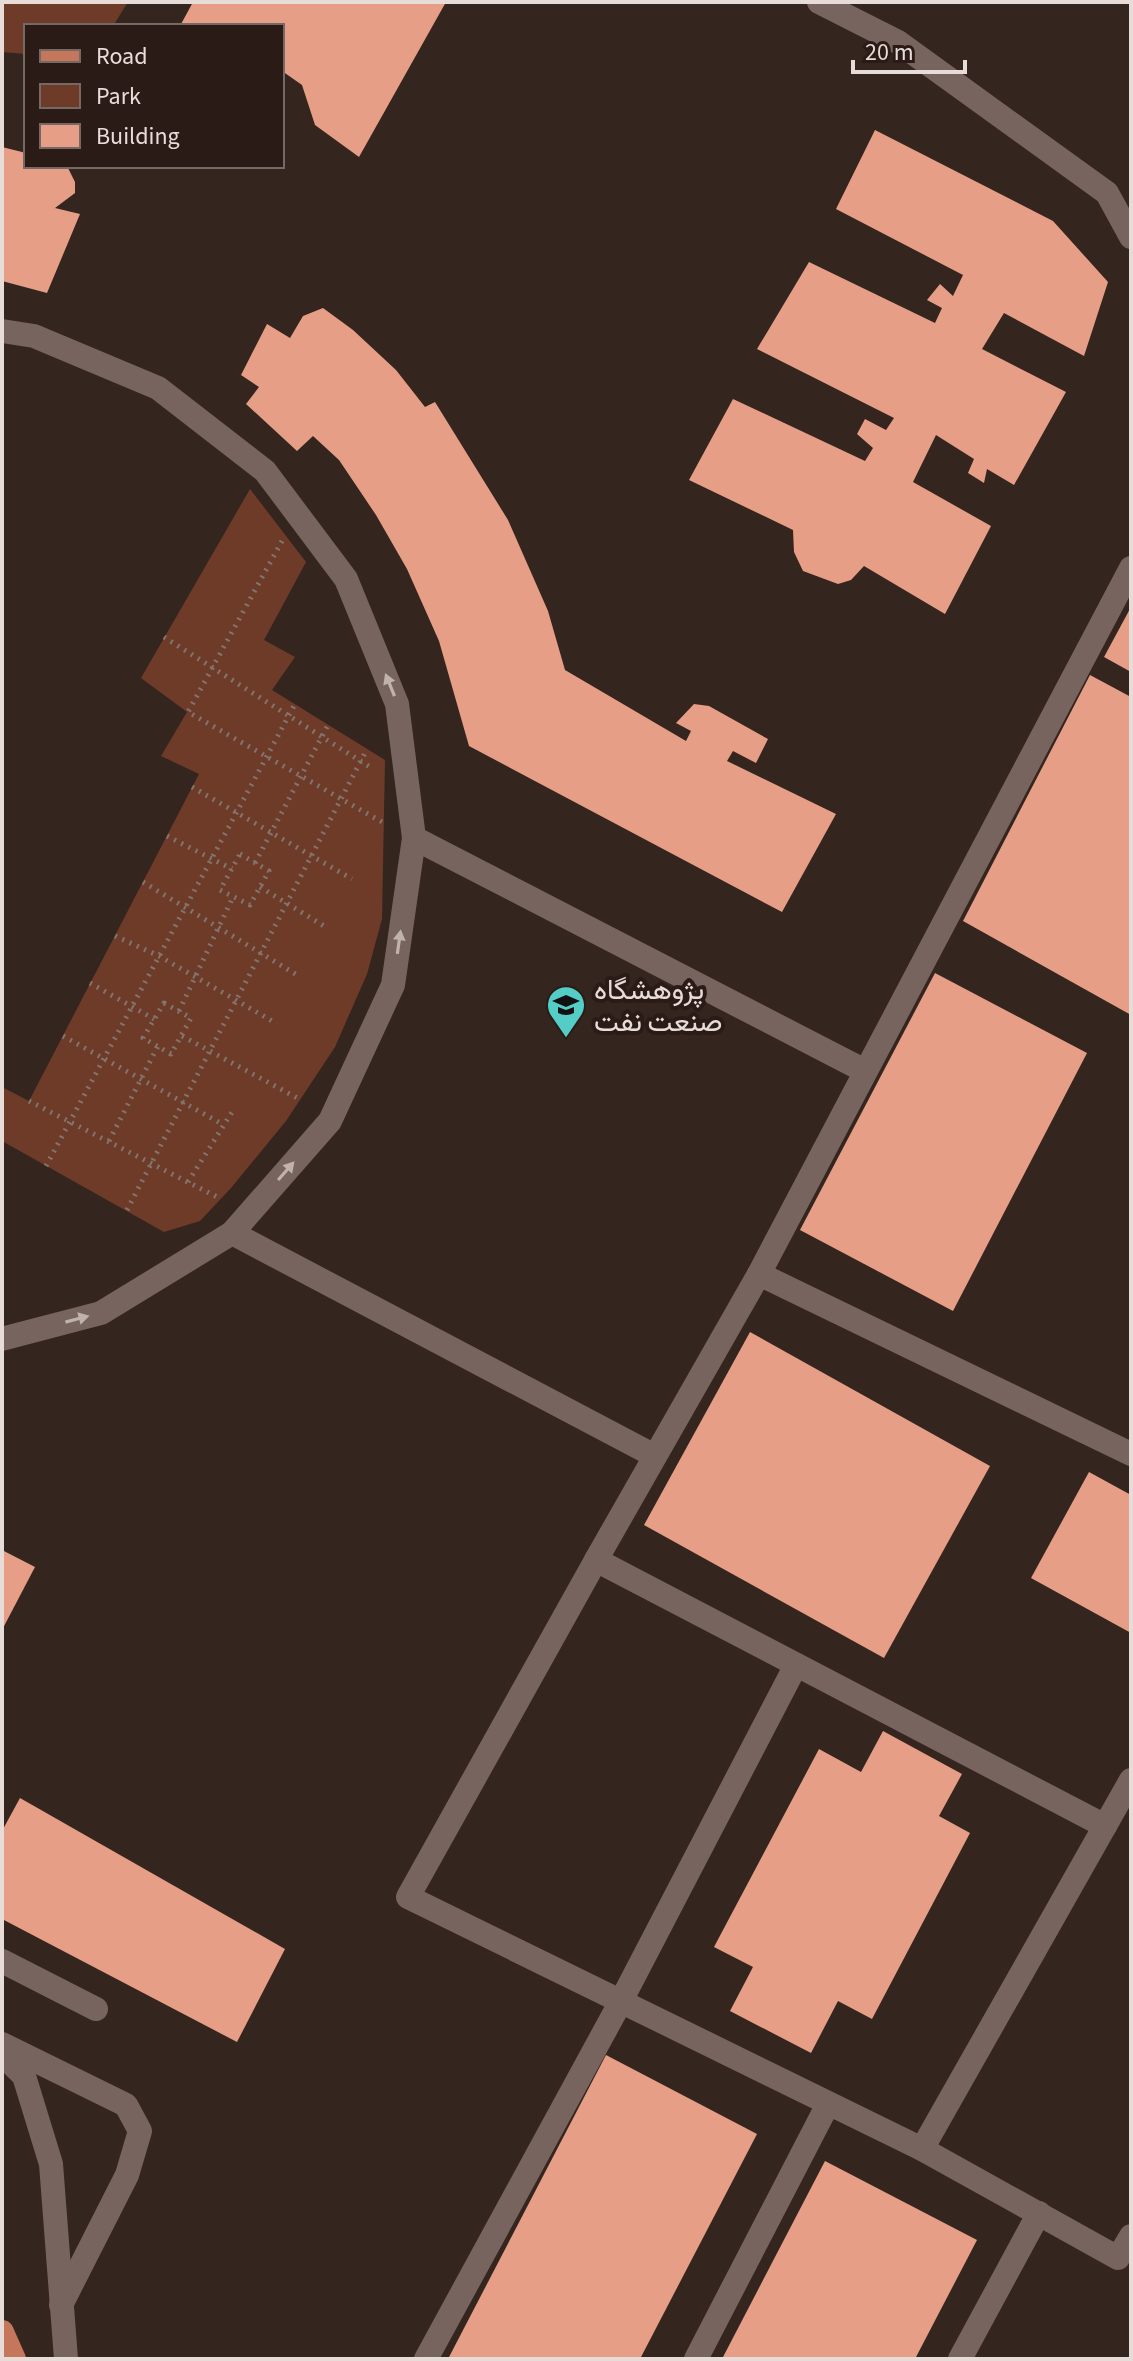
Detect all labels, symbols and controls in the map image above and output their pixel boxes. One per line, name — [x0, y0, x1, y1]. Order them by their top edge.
legend — [24, 24, 284, 168]
scale bar — [853, 24, 965, 74]
text: 20 m — [865, 35, 914, 70]
text: Road — [96, 39, 148, 74]
text: Park — [96, 79, 141, 114]
text: Building — [96, 119, 180, 154]
one-way arrow — [383, 673, 396, 697]
one-way arrow — [393, 929, 406, 954]
place label: پژوهشگاه صنعت نفت — [594, 970, 722, 1042]
school or university icon: پژوهشگاه صنعت نفت — [545, 984, 587, 1039]
one-way arrow — [277, 1161, 294, 1181]
one-way arrow — [65, 1313, 90, 1325]

